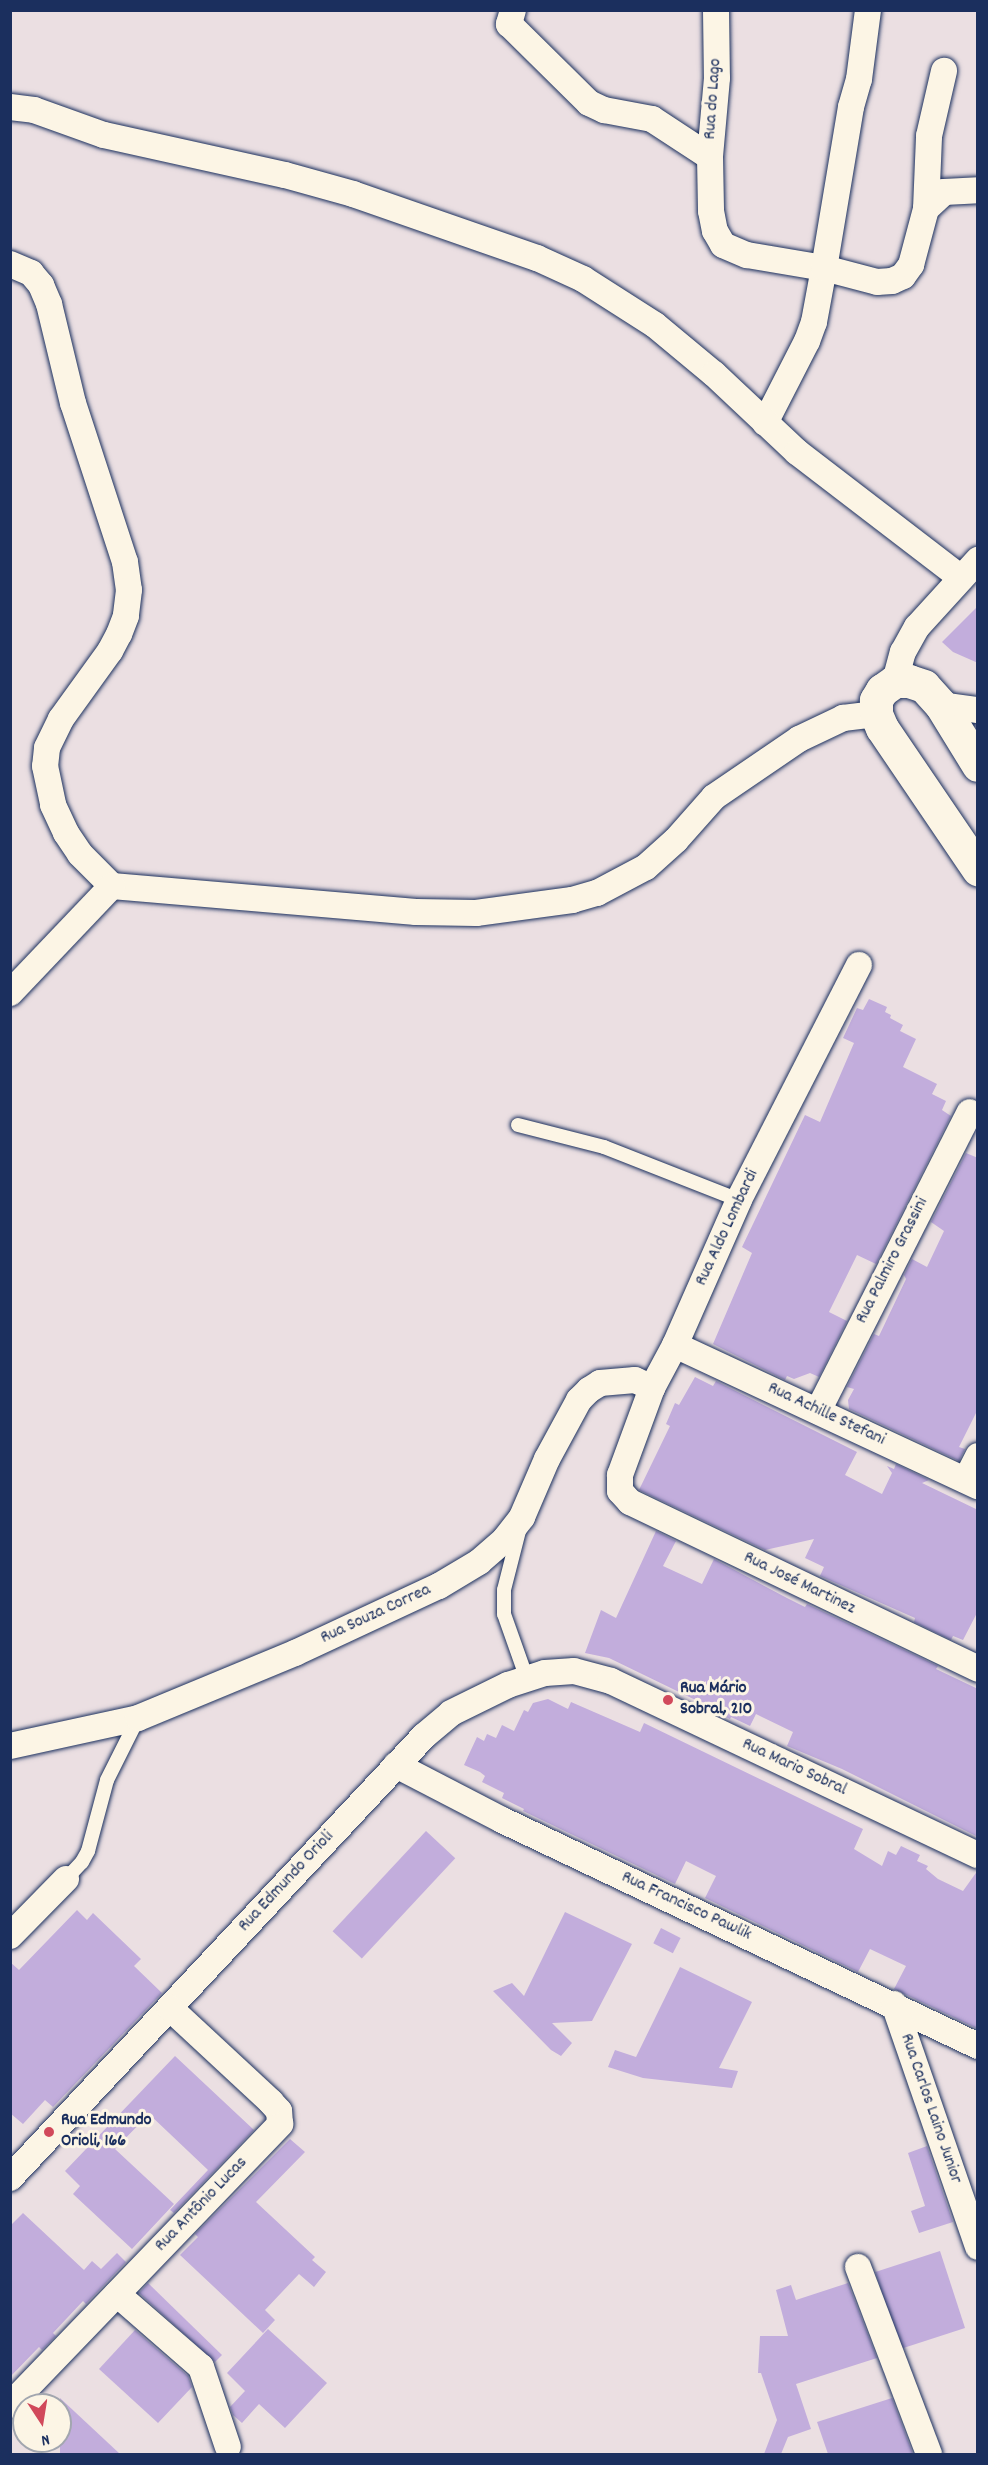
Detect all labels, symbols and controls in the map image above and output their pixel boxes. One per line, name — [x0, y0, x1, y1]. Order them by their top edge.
street label: Rua do Lago — [700, 58, 728, 140]
street label: Rua Aldo Lombardi — [692, 1166, 764, 1290]
street label: Rua Palmiro Grassini — [852, 1194, 934, 1328]
street label: Rua Achille Stefani — [764, 1378, 888, 1452]
street label: Rua José Martinez — [740, 1548, 858, 1620]
street label: Rua Souza Correa — [318, 1580, 434, 1650]
place label: Rua Mário Sobral, 210 — [680, 1679, 752, 1722]
marker: Rua Mário Sobral, 210 — [661, 1693, 675, 1707]
street label: Rua Mario Sobral — [738, 1734, 850, 1802]
street label: Rua Edmundo Orioli — [235, 1827, 339, 1937]
street label: Rua Francisco Pawlik — [617, 1867, 755, 1947]
street label: Rua Carlos Laino Junior — [894, 2031, 966, 2187]
place label: Rua Edmundo Orioli, 166 — [61, 2111, 152, 2154]
marker: Rua Edmundo Orioli, 166 — [42, 2125, 56, 2139]
street label: Rua Antônio Lucas — [151, 2153, 253, 2257]
north arrow — [12, 2393, 72, 2453]
text: N — [39, 2427, 52, 2451]

